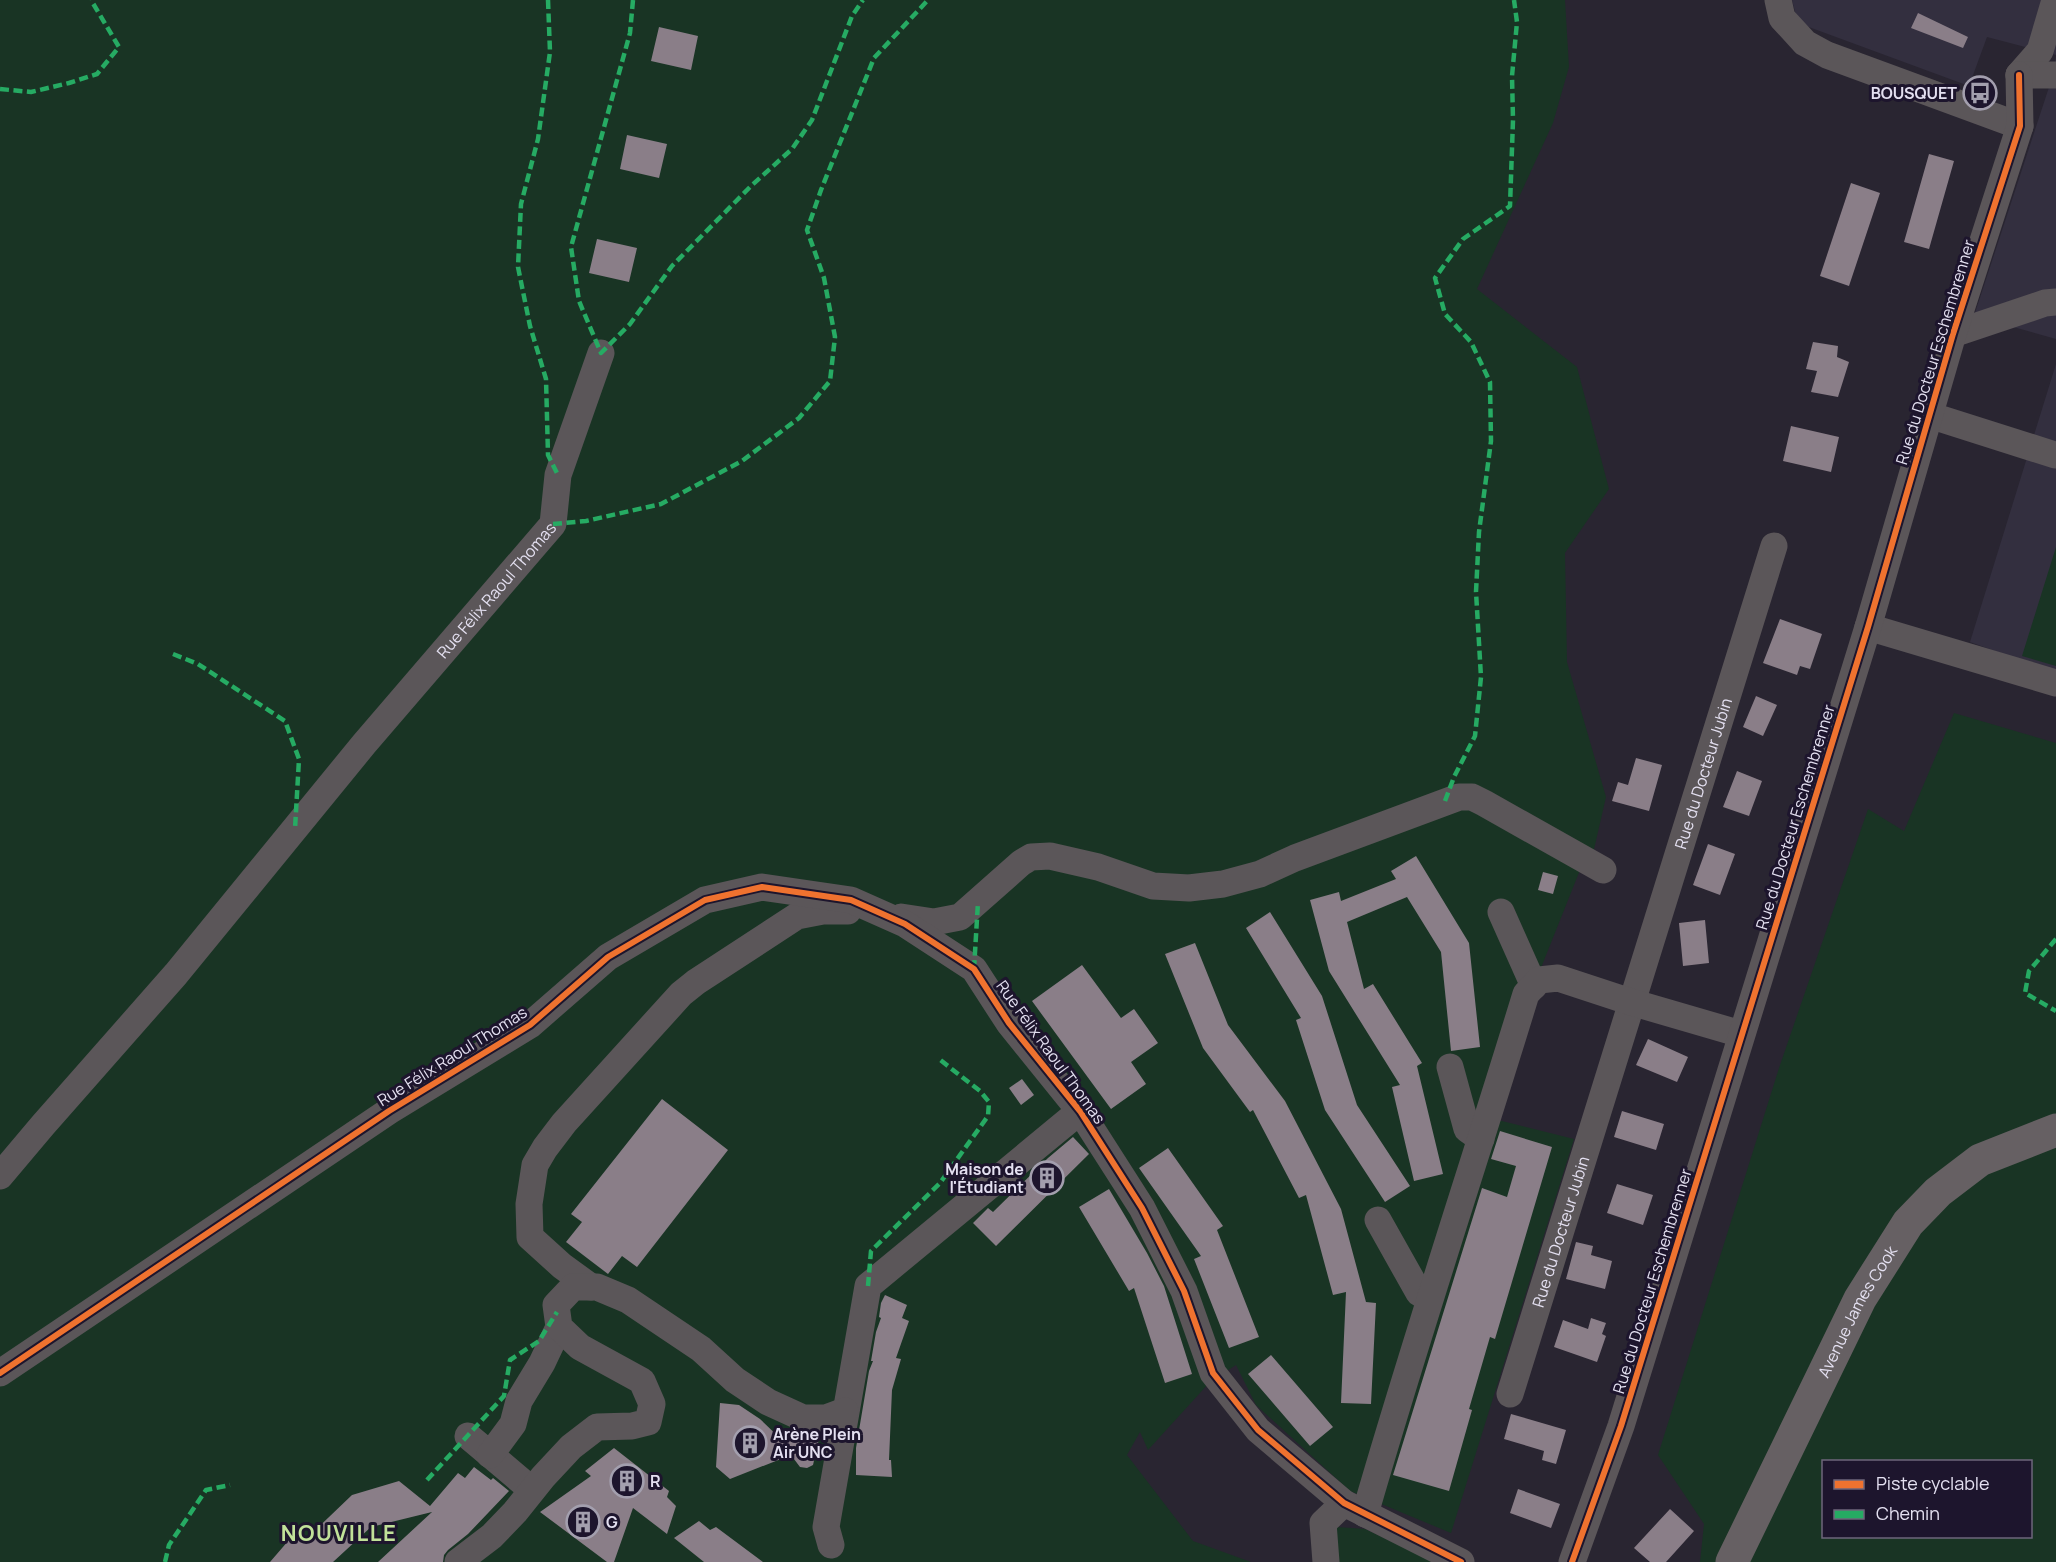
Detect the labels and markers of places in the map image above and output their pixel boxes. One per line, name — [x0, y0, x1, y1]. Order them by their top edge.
bus stop icon: BOUSQUET — [1962, 75, 1998, 111]
place label: BOUSQUET — [1871, 82, 1957, 104]
place label: Maison de l'Étudiant — [945, 1158, 1024, 1198]
building icon: Maison de l'Étudiant — [1029, 1160, 1065, 1196]
place label: Arène Plein Air UNC — [773, 1423, 861, 1463]
building icon: Arène Plein Air UNC — [732, 1425, 768, 1461]
building icon: R — [609, 1463, 645, 1499]
place label: R — [650, 1470, 661, 1492]
building icon: G — [565, 1504, 601, 1540]
place label: G — [606, 1511, 618, 1533]

